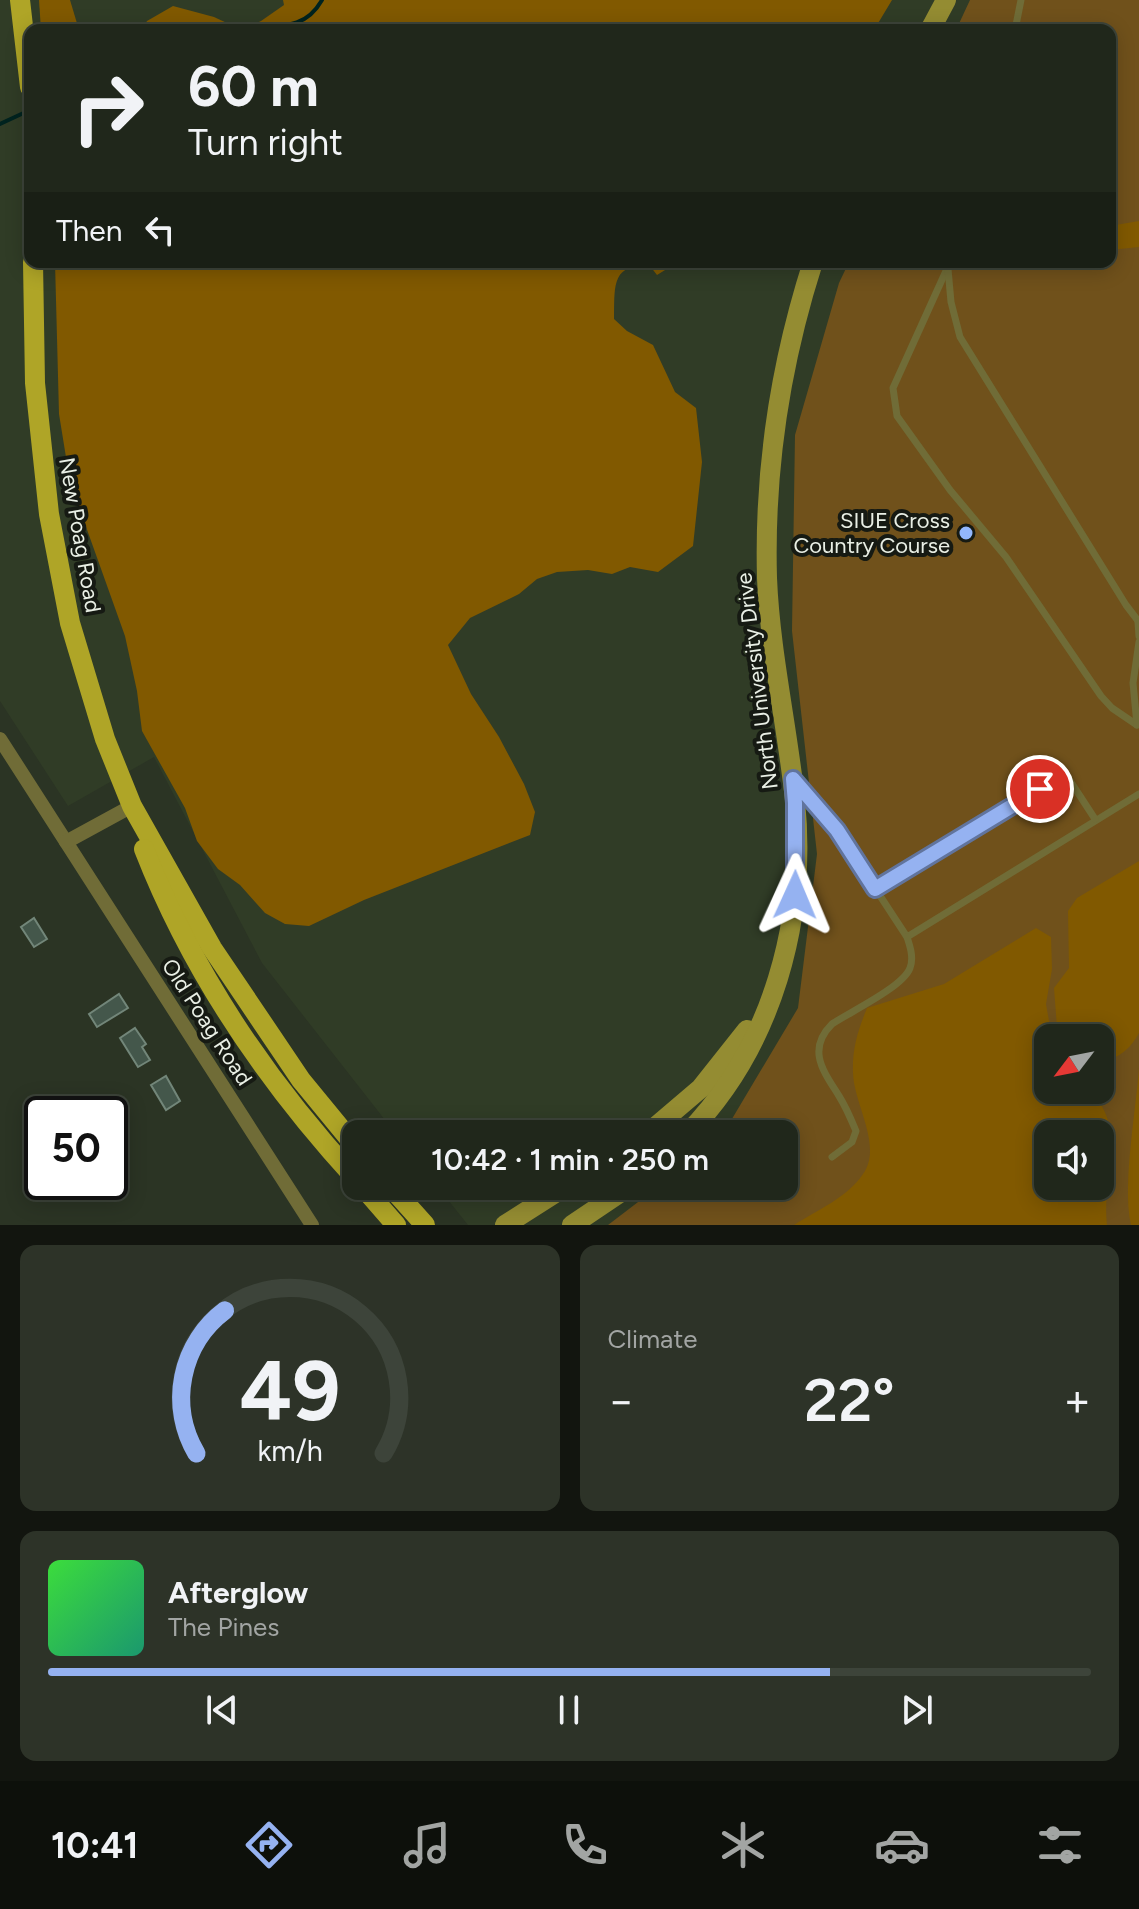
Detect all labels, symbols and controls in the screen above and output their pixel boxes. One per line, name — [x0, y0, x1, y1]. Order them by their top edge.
text: 60 m — [188, 53, 319, 120]
icon: right — [56, 56, 160, 160]
text: Turn right — [188, 121, 343, 164]
icon: left — [138, 208, 182, 252]
text: Then — [56, 212, 122, 249]
street label: New Poag Road — [53, 455, 107, 615]
place label: SIUE Cross Country Course — [793, 507, 950, 559]
marker: SIUE Cross Country Course — [957, 524, 975, 542]
street label: North University Drive — [730, 571, 784, 791]
pin — [1006, 755, 1074, 823]
icon: arrive — [1018, 767, 1062, 811]
position arrow — [753, 853, 837, 937]
street label: Old Poag Road — [156, 954, 258, 1090]
north arrow — [1034, 1024, 1114, 1104]
map controls — [1034, 1024, 1114, 1200]
speed limit sign: 50 — [24, 1096, 128, 1200]
button: sound — [1034, 1120, 1114, 1200]
text: 10:42 · 1 min · 250 m — [431, 1141, 709, 1178]
text: Climate — [608, 1323, 697, 1355]
text: 49 — [239, 1341, 340, 1441]
text: 22° — [804, 1364, 895, 1436]
text: − — [608, 1374, 635, 1427]
text: + — [1064, 1374, 1091, 1427]
text: km/h — [257, 1434, 322, 1468]
text: Afterglow — [168, 1574, 308, 1611]
text: The Pines — [168, 1611, 279, 1643]
icon: previous — [200, 1688, 244, 1732]
icon: pause — [547, 1688, 591, 1732]
icon: next — [895, 1688, 939, 1732]
icon: directions — [241, 1817, 297, 1873]
icon: music — [399, 1817, 455, 1873]
icon: phone — [557, 1817, 613, 1873]
icon: climate — [715, 1817, 771, 1873]
icon: car — [874, 1817, 930, 1873]
icon: filters — [1032, 1817, 1088, 1873]
text: 10:41 — [51, 1824, 138, 1867]

